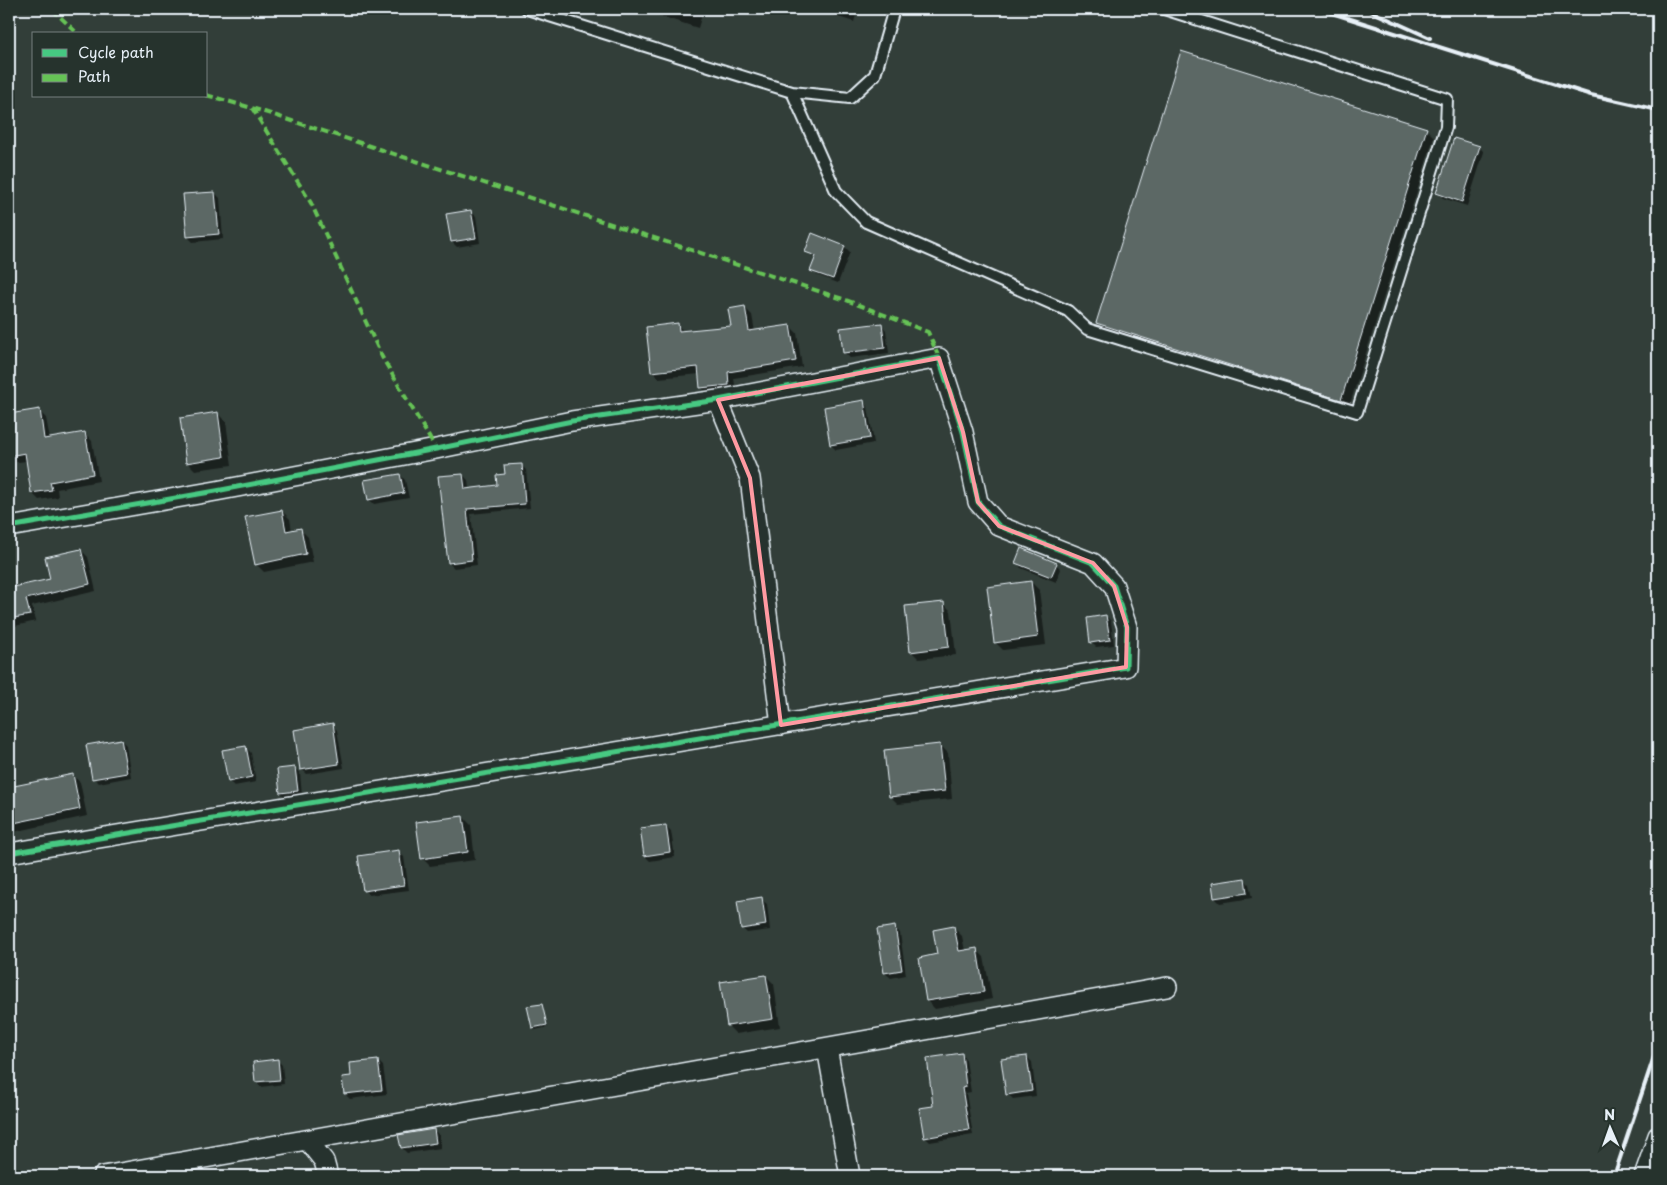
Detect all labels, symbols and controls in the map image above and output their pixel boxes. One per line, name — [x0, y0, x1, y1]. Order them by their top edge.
legend — [32, 32, 208, 98]
text: Cycle path — [78, 40, 154, 63]
text: Path — [78, 64, 110, 87]
north arrow — [1584, 1102, 1634, 1152]
text: N — [1604, 1104, 1615, 1125]

